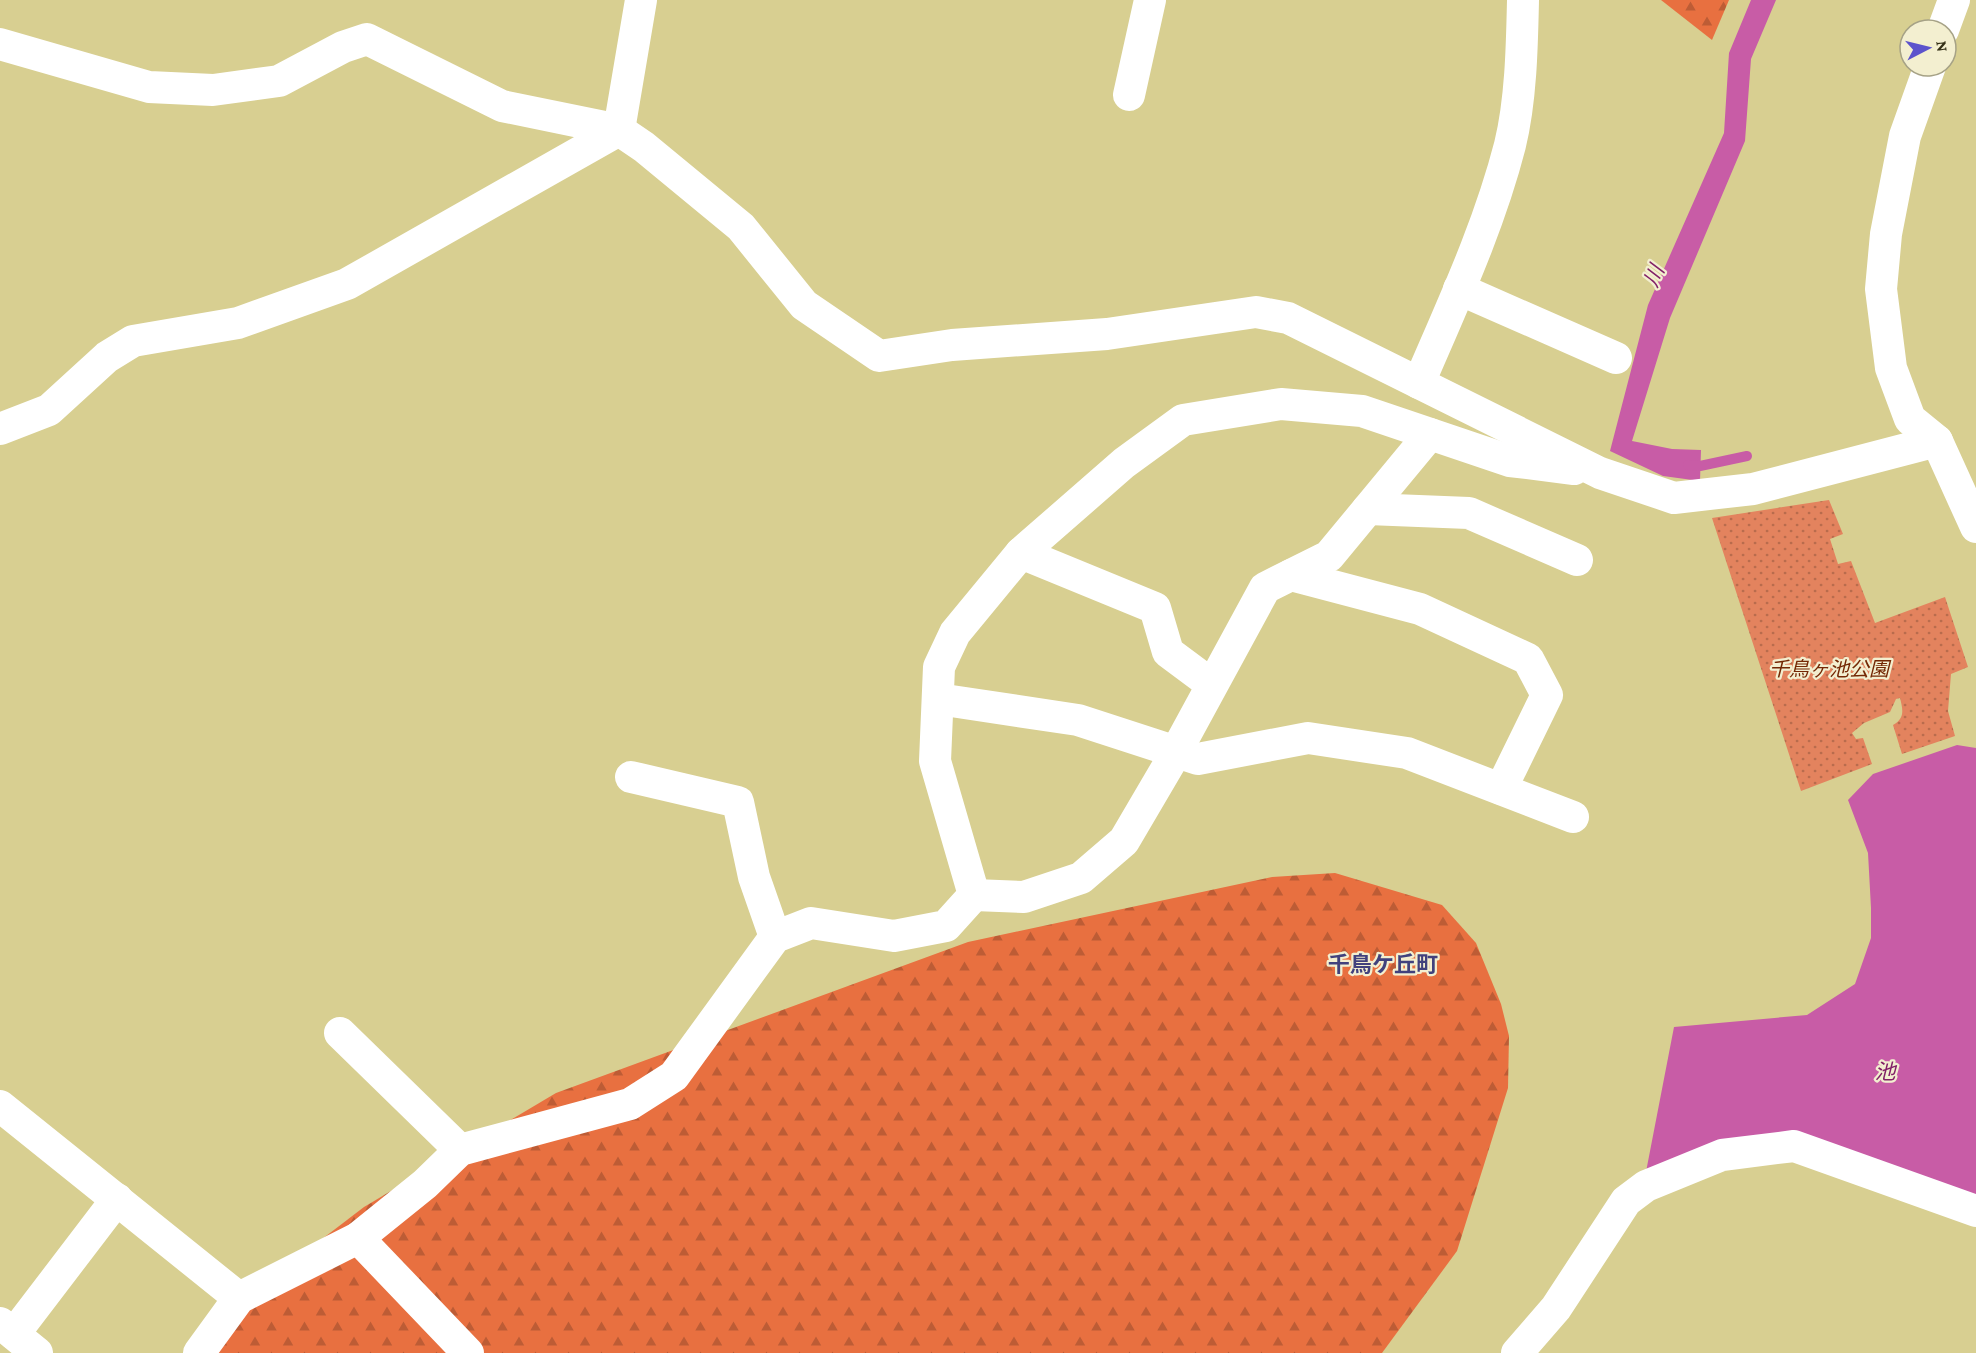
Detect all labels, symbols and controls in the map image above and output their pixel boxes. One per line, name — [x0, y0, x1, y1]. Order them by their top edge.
north arrow — [1898, 18, 1958, 78]
text: N — [1933, 40, 1952, 53]
water label: 川 — [1639, 260, 1670, 290]
park label: 千鳥ヶ池公園 — [1769, 658, 1892, 680]
district label: 千鳥ケ丘町 — [1328, 952, 1438, 977]
water label: 池 — [1875, 1060, 1898, 1084]

